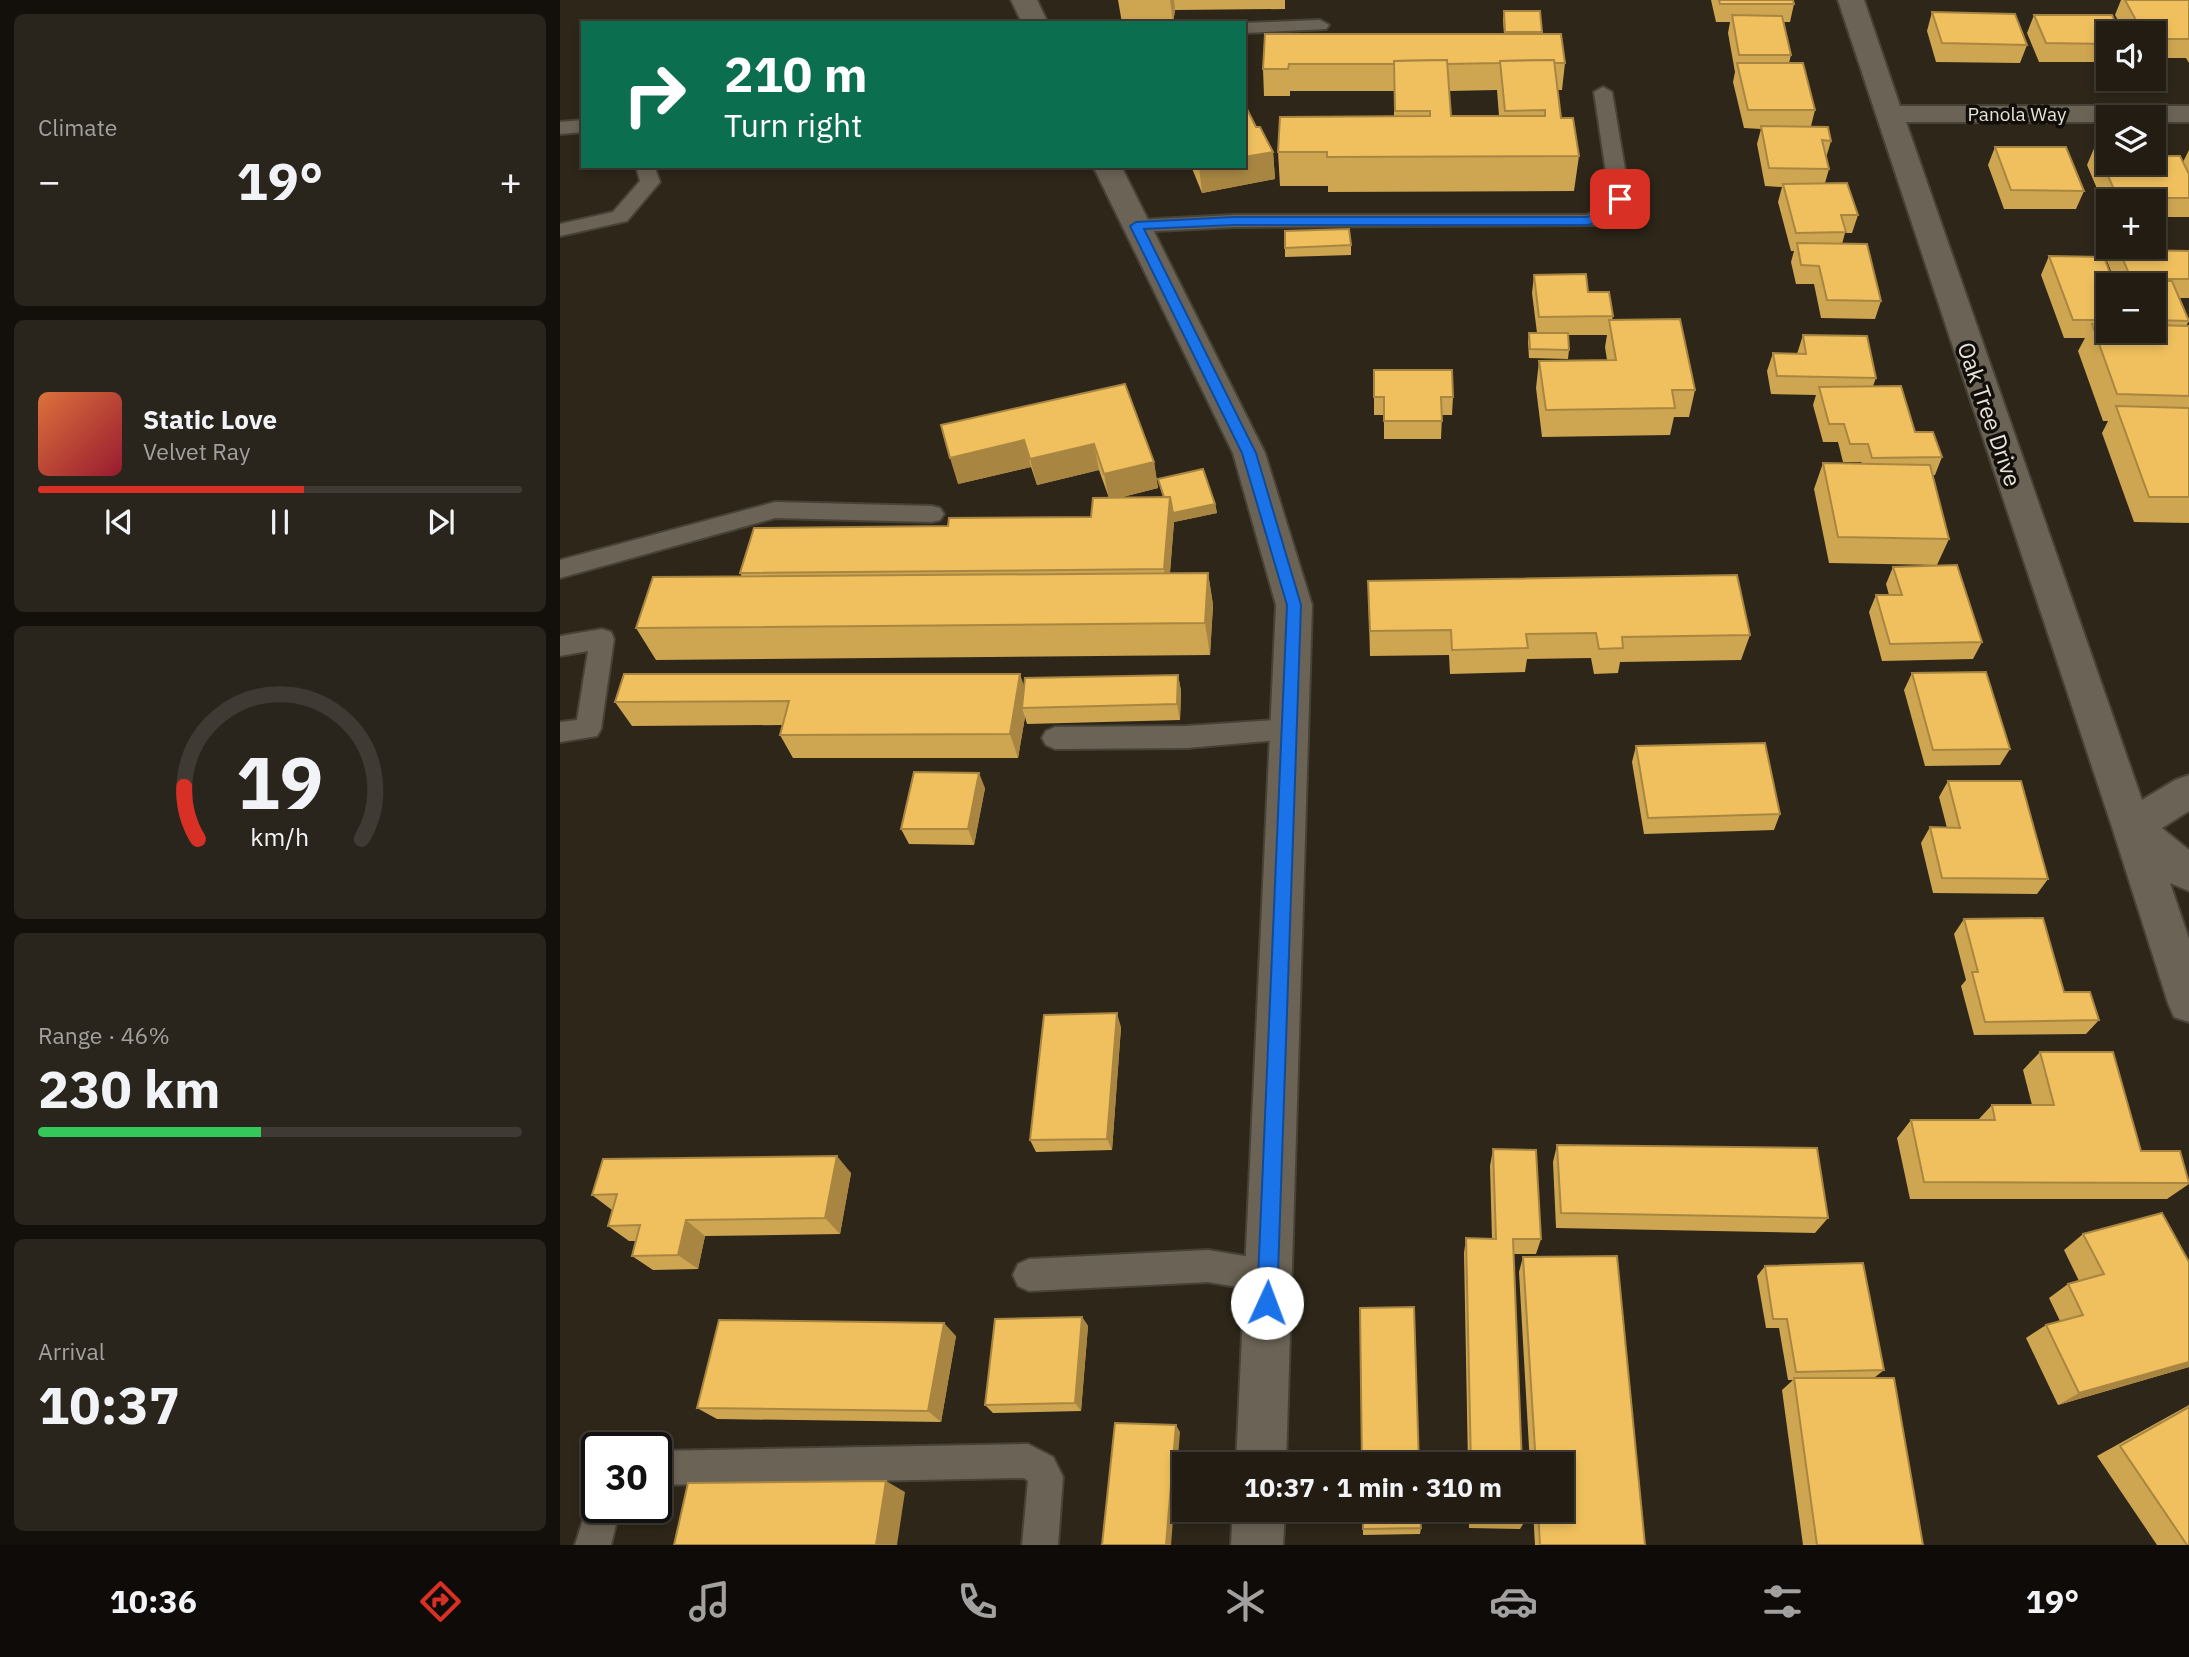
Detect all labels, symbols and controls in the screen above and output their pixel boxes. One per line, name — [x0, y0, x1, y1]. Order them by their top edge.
map controls — [2096, 21, 2166, 343]
button: sound — [2096, 21, 2166, 91]
text: 210 m — [724, 42, 868, 105]
icon: right — [609, 49, 700, 140]
street label: Panola Way — [1968, 102, 2067, 126]
text: Turn right — [724, 104, 862, 146]
button: layers — [2096, 105, 2166, 175]
text: Climate — [38, 112, 117, 142]
text: 19° — [237, 147, 323, 214]
text: − — [38, 156, 61, 205]
text: + — [499, 156, 522, 205]
pin — [1590, 169, 1650, 229]
icon: arrive — [1601, 180, 1639, 218]
button: + — [2096, 189, 2166, 259]
button: − — [2096, 273, 2166, 343]
street label: Oak Tree Drive — [1951, 338, 2029, 490]
text: Static Love — [143, 402, 277, 436]
text: Velvet Ray — [143, 436, 250, 466]
icon: previous — [100, 503, 138, 541]
icon: pause — [261, 503, 299, 541]
icon: next — [422, 503, 460, 541]
text: 19 — [236, 734, 324, 829]
text: km/h — [251, 819, 309, 852]
text: Range · 46% — [38, 1020, 170, 1050]
text: 230 km — [38, 1055, 220, 1122]
position arrow — [1230, 1266, 1304, 1340]
text: Arrival — [38, 1336, 105, 1366]
text: 10:37 — [38, 1371, 180, 1438]
speed limit sign: 30 — [581, 1432, 672, 1523]
text: 10:37 · 1 min · 310 m — [1244, 1470, 1502, 1504]
icon: directions — [416, 1577, 465, 1626]
icon: music — [685, 1577, 734, 1626]
icon: phone — [953, 1577, 1002, 1626]
icon: climate — [1221, 1577, 1270, 1626]
icon: car — [1489, 1577, 1538, 1626]
icon: filters — [1758, 1577, 1807, 1626]
text: 10:36 — [110, 1580, 197, 1622]
text: 19° — [2026, 1580, 2079, 1622]

